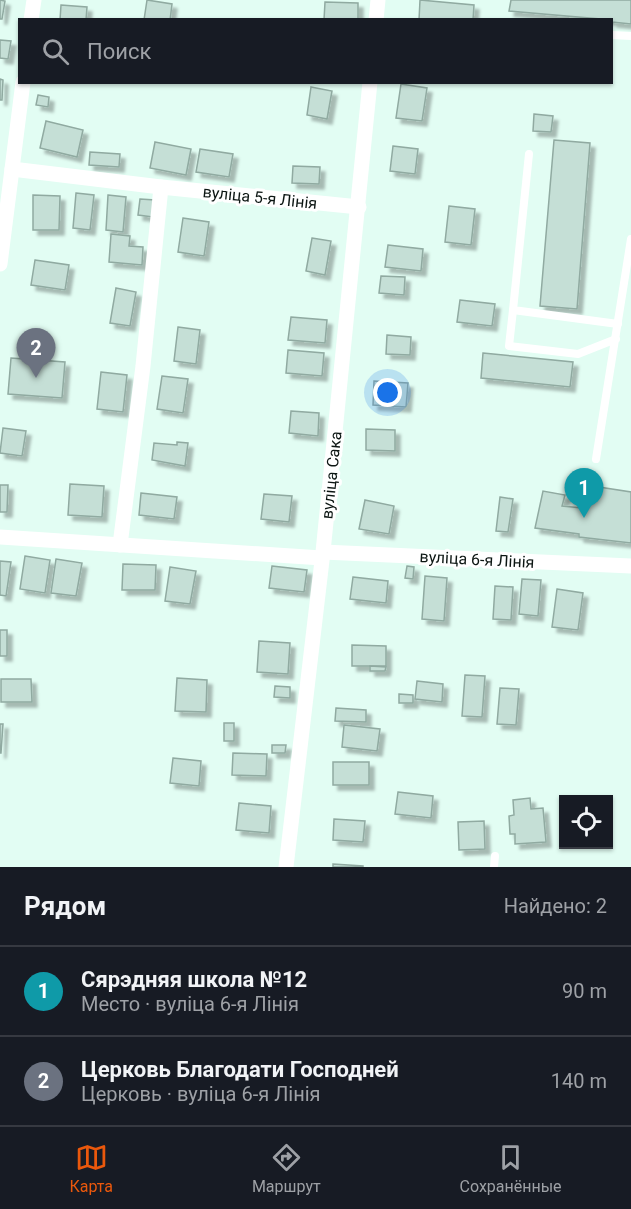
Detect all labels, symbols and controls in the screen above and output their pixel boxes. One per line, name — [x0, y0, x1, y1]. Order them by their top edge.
search box — [18, 18, 613, 84]
icon: search — [39, 35, 72, 68]
text: Поиск — [87, 39, 151, 64]
street label: вуліца 5-я Лінія — [202, 182, 318, 213]
pin: 2 — [16, 328, 56, 378]
your location — [373, 378, 402, 407]
street label: вуліца Сака — [317, 430, 346, 520]
pin: 1 — [564, 468, 604, 518]
street label: вуліца 6-я Лінія — [419, 547, 535, 572]
map controls — [559, 795, 613, 849]
button: locate — [559, 795, 613, 849]
text: Рядом — [24, 891, 106, 921]
text: Найдено: 2 — [504, 894, 607, 918]
text: Сярэдняя школа №12 — [81, 967, 307, 992]
text: 1 — [38, 979, 49, 1003]
text: 90 m — [562, 979, 607, 1003]
text: Место · вуліца 6-я Лінія — [81, 992, 299, 1016]
text: Церковь Благодати Господней — [81, 1057, 399, 1082]
text: 2 — [38, 1069, 49, 1093]
text: 140 m — [551, 1069, 607, 1093]
text: Церковь · вуліца 6-я Лінія — [81, 1082, 321, 1106]
tab: Карта — [69, 1141, 113, 1196]
tab: Маршрут — [252, 1141, 321, 1196]
tab: Сохранённые — [460, 1141, 562, 1196]

